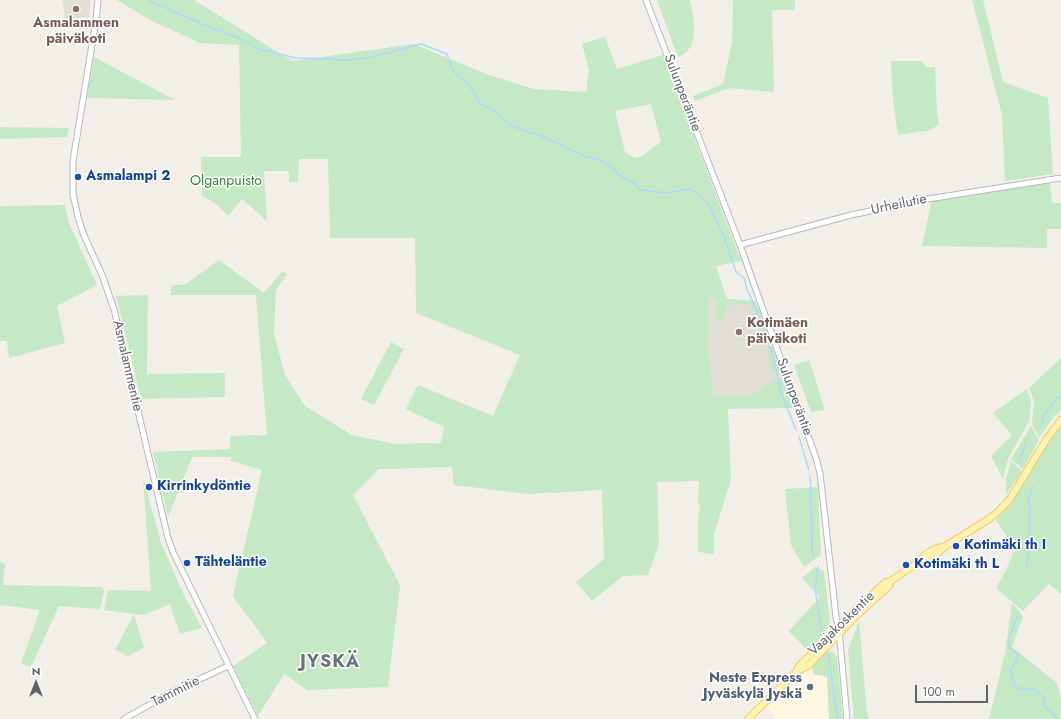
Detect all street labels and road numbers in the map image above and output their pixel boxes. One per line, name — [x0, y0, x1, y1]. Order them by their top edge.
street label: Sulunperäntie — [660, 52, 704, 134]
street label: Urheilutie — [870, 191, 928, 219]
street label: Asmalammentie — [108, 319, 146, 413]
street label: Sulunperäntie — [772, 356, 816, 438]
street label: Vaajakoskentie — [805, 588, 879, 660]
street label: Tammitie — [149, 673, 203, 711]

